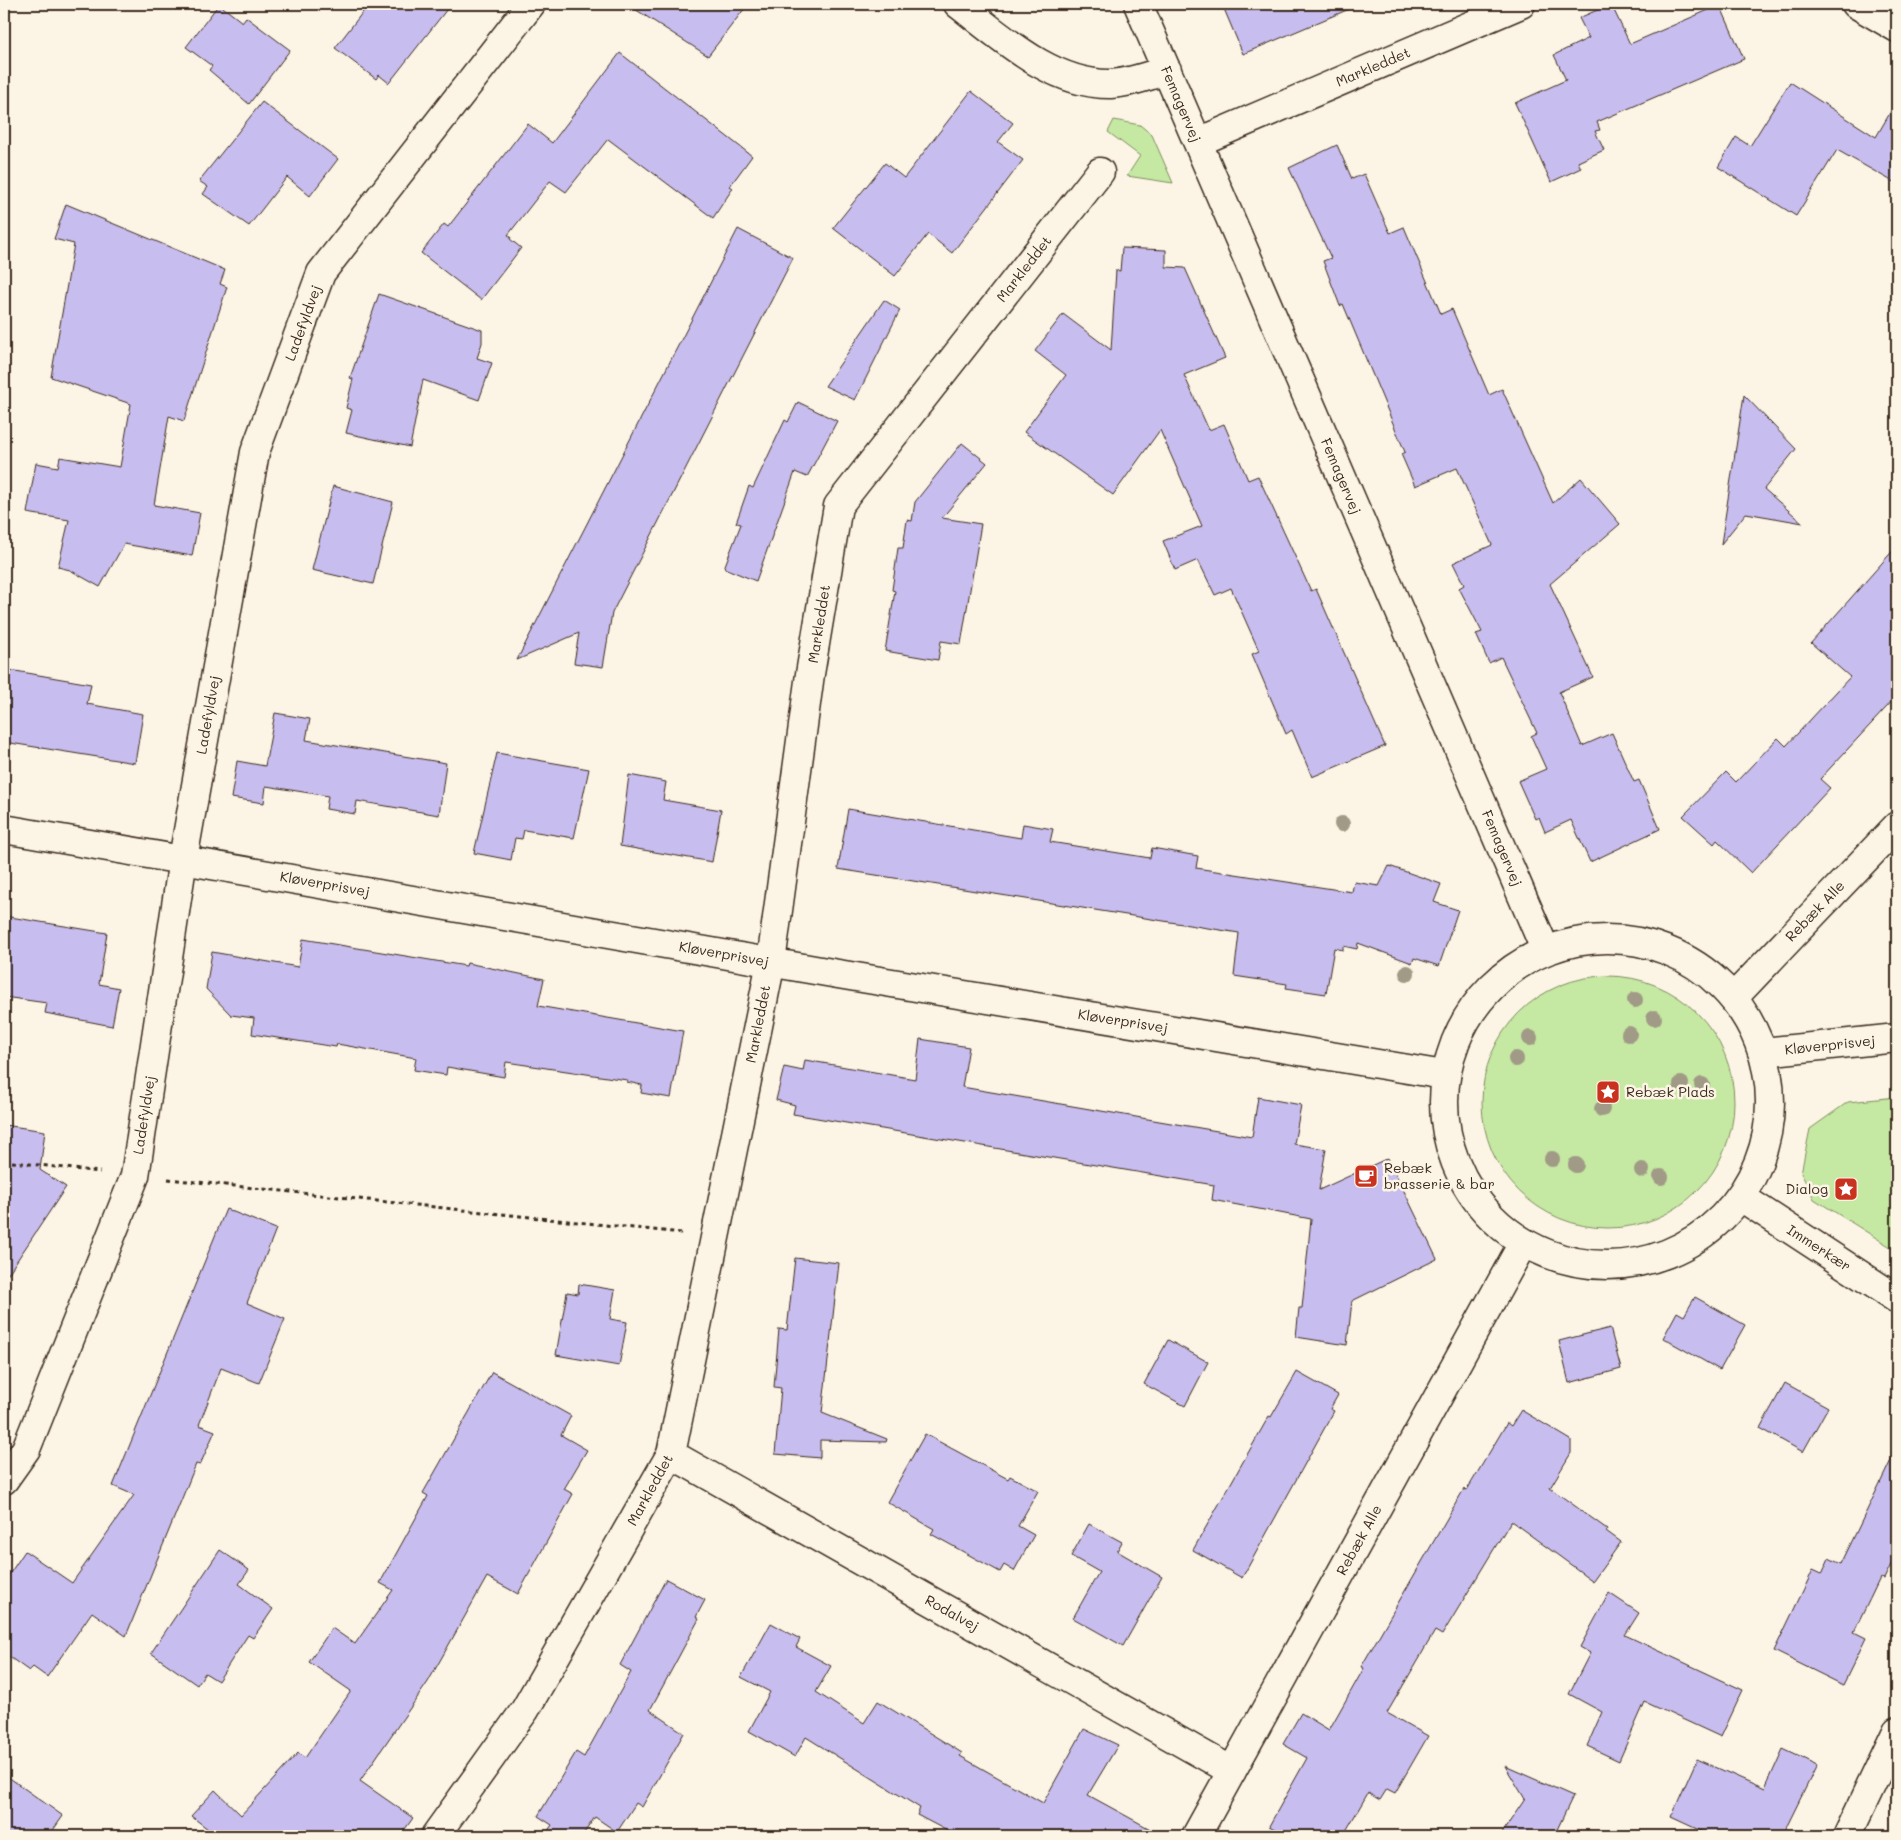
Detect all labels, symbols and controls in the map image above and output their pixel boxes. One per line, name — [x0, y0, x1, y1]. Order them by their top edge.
street label: Markleddet — [1333, 42, 1413, 91]
street label: Femagervej — [1157, 63, 1206, 145]
street label: Markleddet — [992, 232, 1055, 306]
street label: Ladefyldvej — [280, 282, 325, 363]
street label: Femagervej — [1317, 435, 1366, 517]
street label: Markleddet — [803, 583, 834, 664]
street label: Ladefyldvej — [191, 674, 224, 756]
street label: Femagervej — [1478, 807, 1527, 889]
street label: Kløverprisvej — [279, 866, 372, 901]
street label: Rebæk Alle — [1781, 876, 1848, 945]
street label: Kløverprisvej — [678, 936, 771, 971]
street label: Markleddet — [741, 983, 774, 1065]
street label: Kløverprisvej — [1077, 1004, 1170, 1037]
street label: Kløverprisvej — [1784, 1030, 1876, 1059]
street label: Ladefyldvej — [128, 1074, 159, 1156]
place icon: Rebæk Plads — [1595, 1079, 1621, 1105]
place label: Rebæk Plads — [1626, 1082, 1715, 1101]
place label: Rebæk brasserie & bar — [1384, 1158, 1495, 1193]
cafe icon: Rebæk brasserie & bar — [1353, 1163, 1379, 1189]
place icon: Dialog — [1833, 1176, 1859, 1202]
place label: Dialog — [1785, 1179, 1828, 1198]
street label: Immerkær — [1784, 1220, 1855, 1275]
street label: Markleddet — [622, 1451, 677, 1529]
street label: Rebæk Alle — [1331, 1501, 1386, 1578]
street label: Rodalvej — [922, 1590, 983, 1635]

